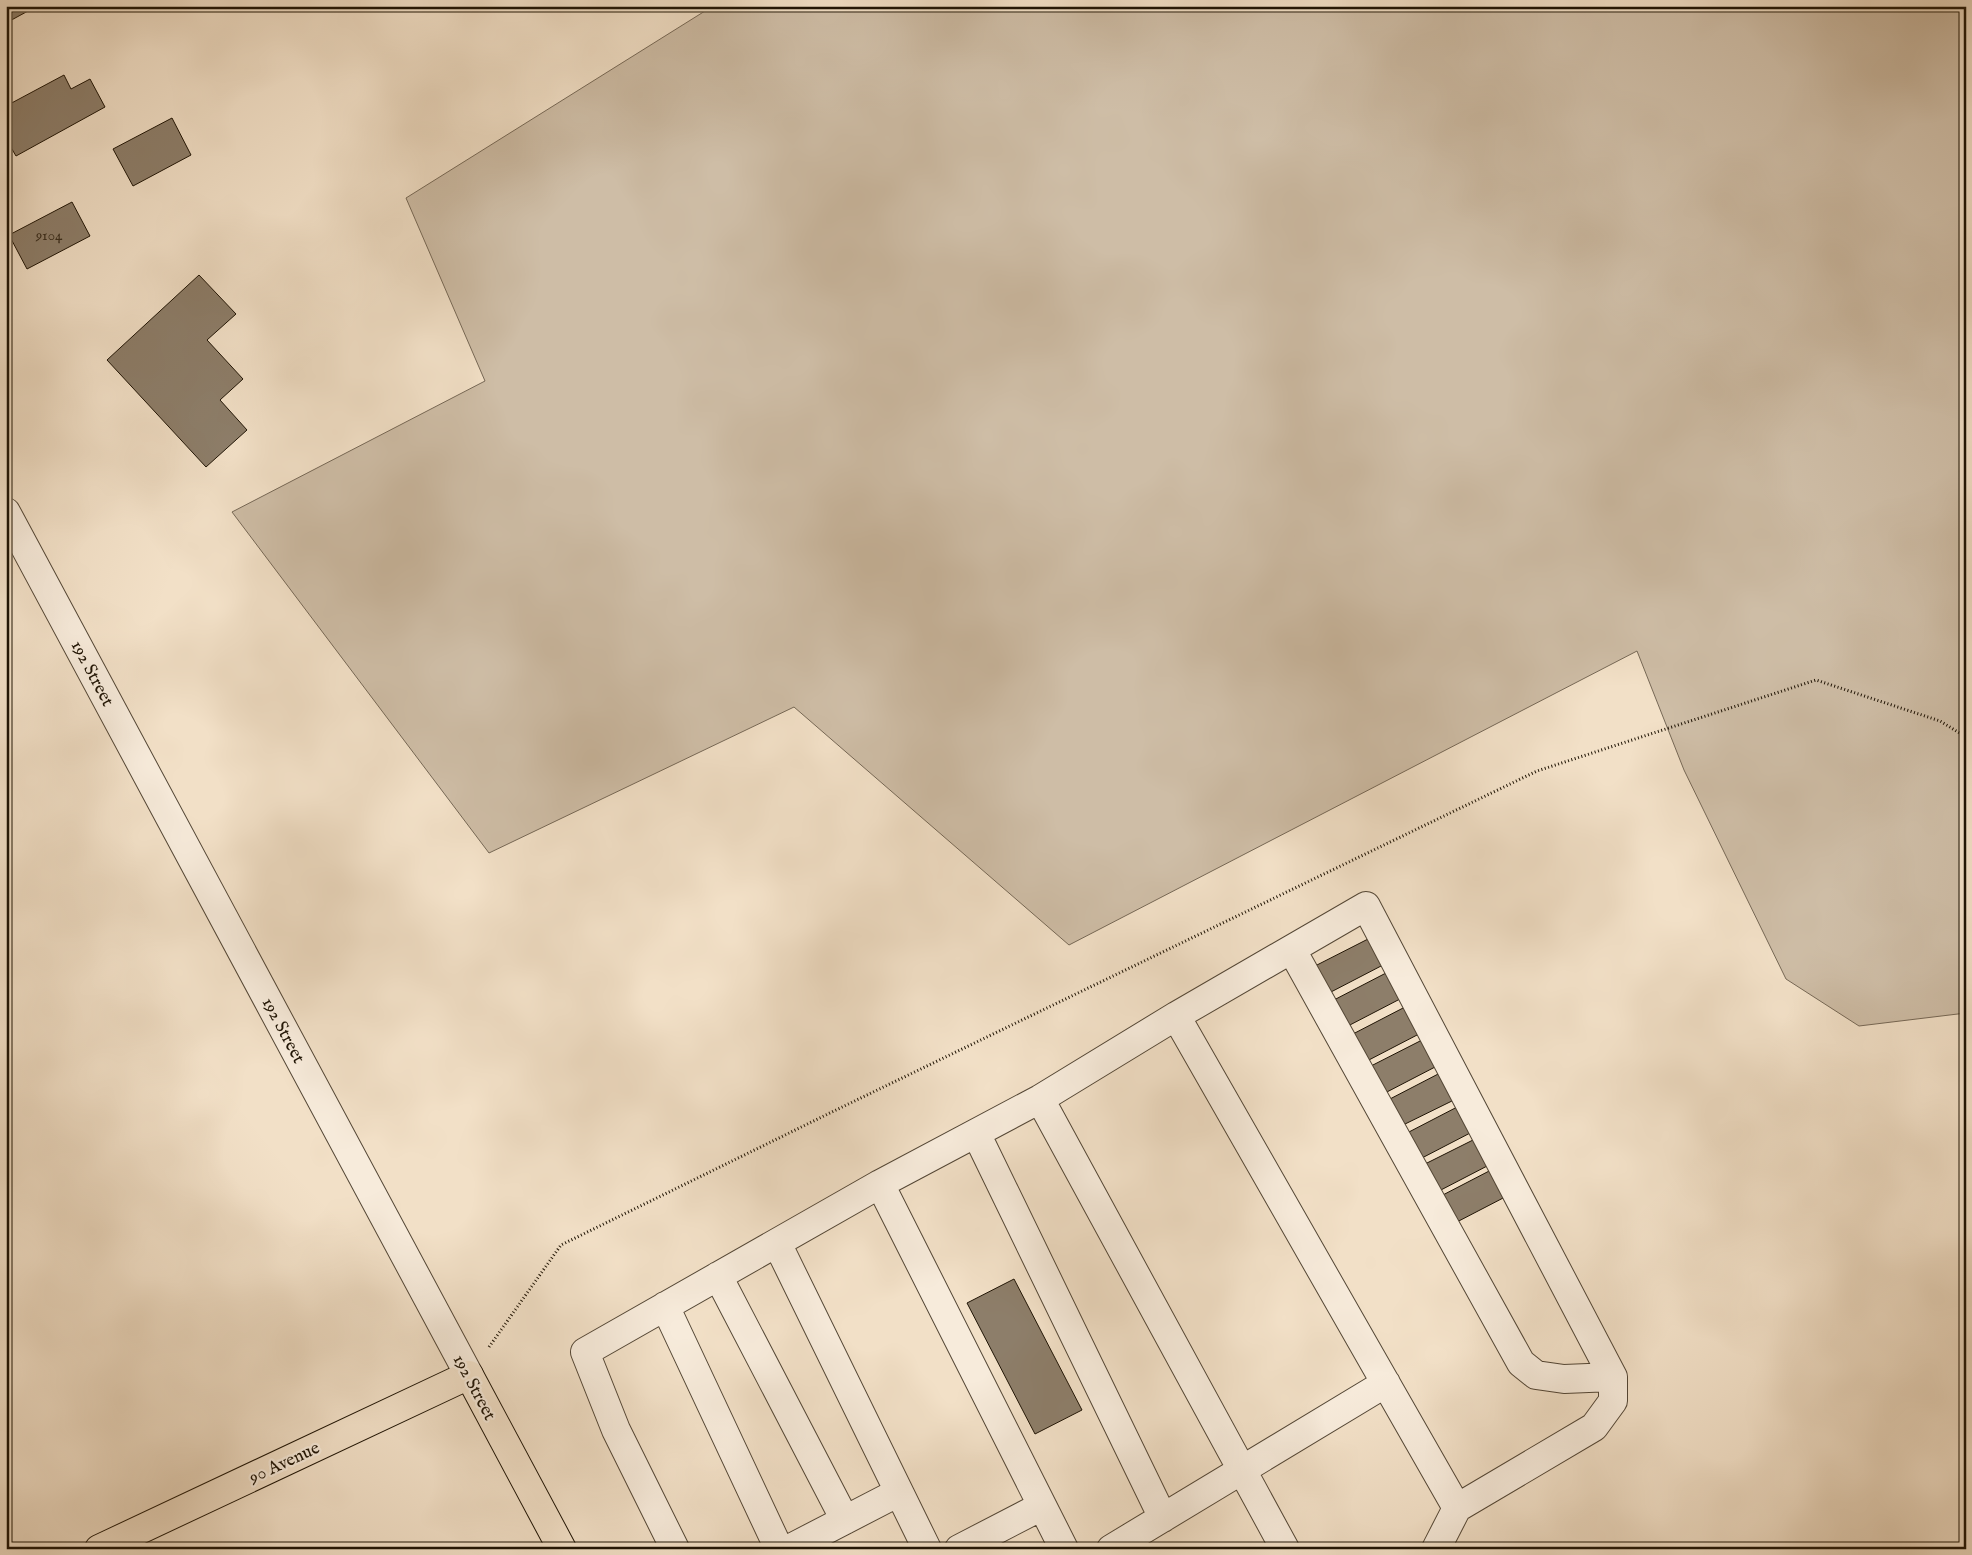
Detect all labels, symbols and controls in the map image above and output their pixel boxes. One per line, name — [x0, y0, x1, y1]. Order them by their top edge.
house number: 9104 — [35, 226, 63, 245]
street label: 192 Street — [65, 637, 119, 711]
street label: 192 Street — [256, 994, 310, 1068]
street label: 192 Street — [447, 1351, 501, 1425]
street label: 90 Avenue — [245, 1437, 324, 1490]

